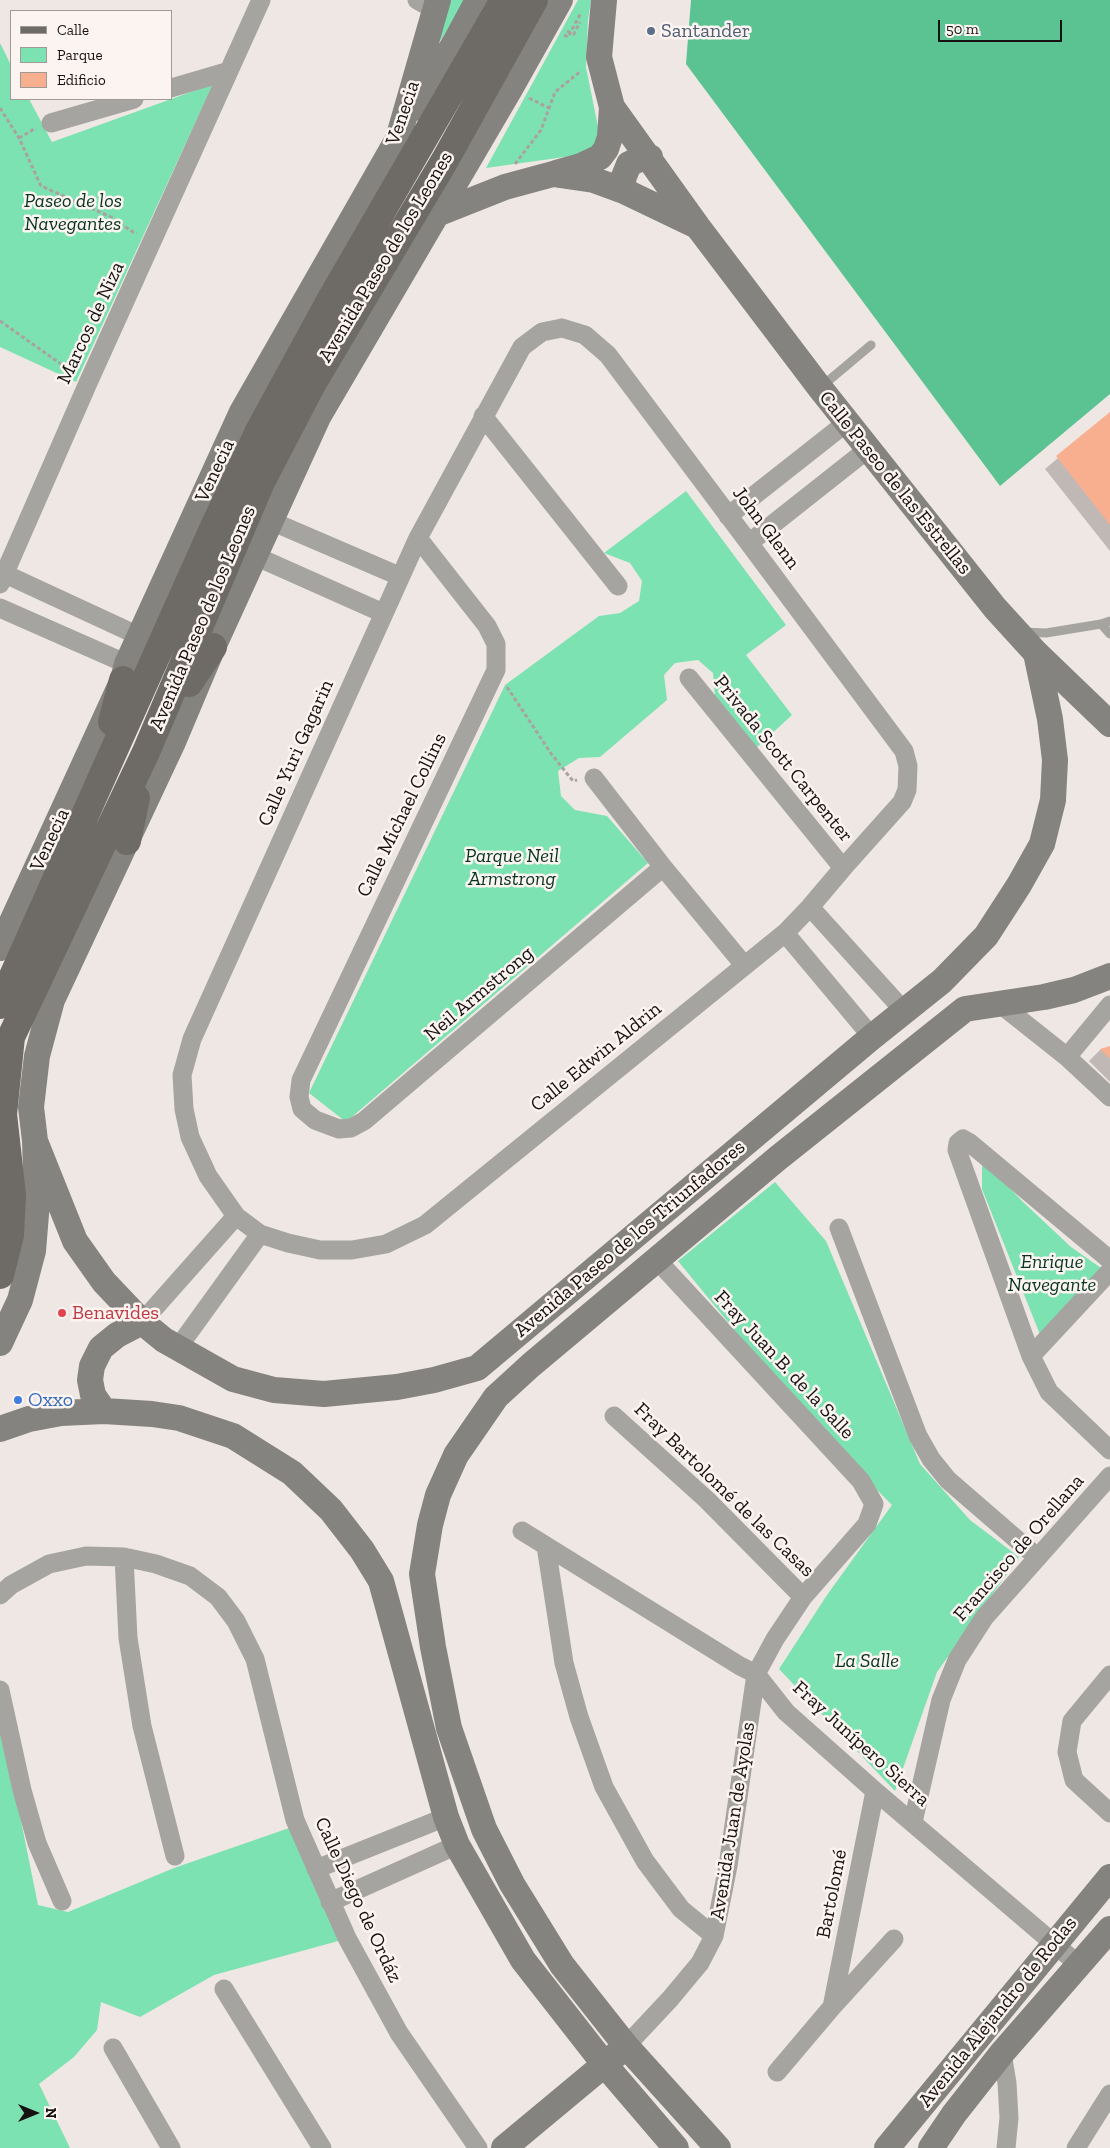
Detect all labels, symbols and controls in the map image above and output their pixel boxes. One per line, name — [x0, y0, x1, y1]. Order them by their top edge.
legend — [10, 10, 172, 100]
scale bar — [940, 10, 1064, 42]
place label: Santander — [661, 19, 750, 43]
text: 50 m — [946, 20, 979, 38]
text: Calle — [57, 21, 89, 39]
marker: Santander — [645, 25, 657, 37]
text: Parque — [57, 46, 103, 64]
text: Edificio — [57, 71, 106, 89]
street label: Venecia — [381, 78, 425, 148]
street label: Avenida Paseo de los Leones — [314, 147, 458, 367]
park label: Paseo de los Navegantes — [24, 189, 122, 236]
street label: Marcos de Niza — [52, 258, 130, 388]
street label: Calle Paseo de las Estrellas — [814, 386, 976, 580]
street label: Venecia — [190, 436, 240, 506]
street label: John Glenn — [727, 482, 805, 574]
street label: Avenida Paseo de los Leones — [145, 502, 261, 734]
street label: Privada Scott Carpenter — [708, 671, 858, 847]
street label: Calle Yuri Gagarin — [253, 676, 339, 830]
street label: Calle Michael Collins — [352, 729, 452, 901]
street label: Venecia — [25, 805, 75, 875]
park label: Parque Neil Armstrong — [465, 844, 559, 891]
street label: Neil Armstrong — [420, 941, 538, 1047]
street label: Calle Edwin Aldrin — [526, 997, 666, 1117]
street label: Avenida Paseo de los Triunfadores — [510, 1135, 750, 1343]
park label: Enrique Navegante — [1008, 1250, 1096, 1297]
street label: Fray Juan B. de la Salle — [709, 1286, 859, 1444]
place label: Benavides — [72, 1301, 159, 1325]
marker: Benavides — [56, 1307, 68, 1319]
place label: Oxxo — [28, 1388, 73, 1412]
marker: Oxxo — [12, 1394, 24, 1406]
street label: Fray Bartolomé de las Casas — [629, 1398, 819, 1582]
street label: Francisco de Orellana — [949, 1470, 1089, 1626]
park label: La Salle — [835, 1649, 899, 1673]
street label: Fray Junípero Sierra — [787, 1676, 935, 1812]
street label: Avenida Juan de Ayolas — [705, 1720, 761, 1922]
street label: Calle Diego de Ordáz — [309, 1813, 407, 1987]
street label: Bartolomé — [812, 1848, 852, 1940]
street label: Avenida Alejandro de Rodas — [914, 1912, 1082, 2112]
north arrow — [10, 2088, 60, 2138]
text: N — [42, 2108, 59, 2118]

